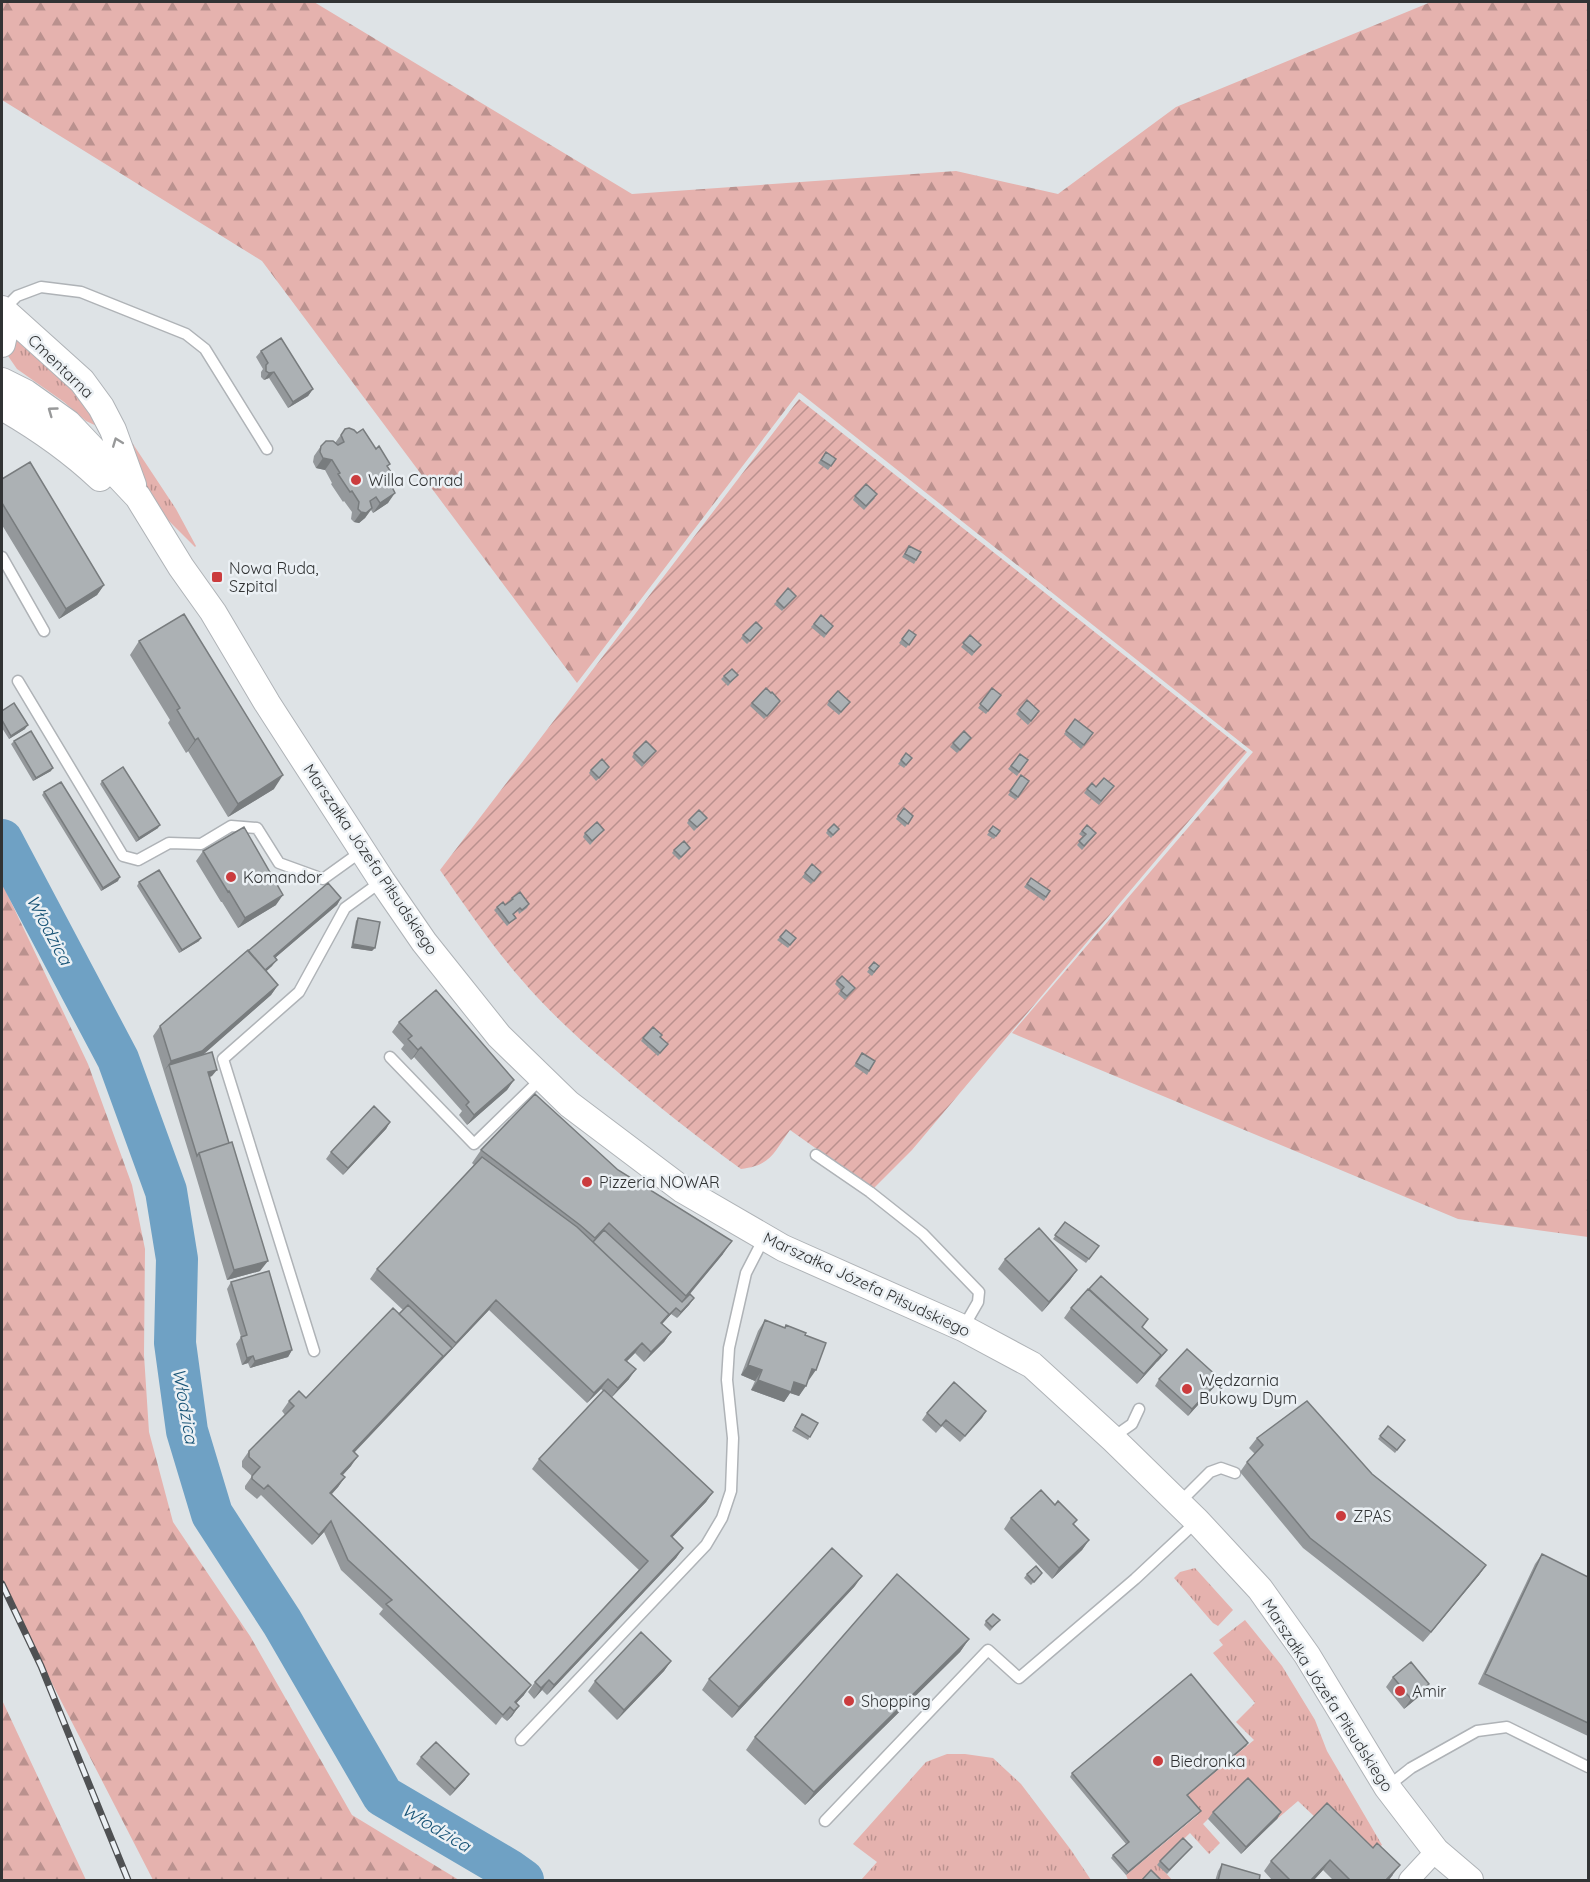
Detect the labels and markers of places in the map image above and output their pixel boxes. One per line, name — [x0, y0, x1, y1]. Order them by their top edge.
place label: Willa Conrad — [368, 470, 463, 490]
marker: Willa Conrad — [349, 473, 363, 487]
place label: Nowa Ruda, Szpital — [229, 558, 319, 596]
marker: Nowa Ruda, Szpital — [210, 570, 224, 584]
place label: Komandor — [243, 867, 322, 887]
marker: Komandor — [224, 870, 238, 884]
place label: Pizzeria NOWAR — [599, 1172, 720, 1192]
marker: Pizzeria NOWAR — [580, 1175, 594, 1189]
place label: Wędzarnia Bukowy Dym — [1199, 1370, 1297, 1408]
marker: Wędzarnia Bukowy Dym — [1180, 1382, 1194, 1396]
place label: ZPAS — [1353, 1506, 1392, 1526]
marker: ZPAS — [1334, 1509, 1348, 1523]
place label: Amir — [1412, 1681, 1447, 1701]
marker: Amir — [1393, 1684, 1407, 1698]
place label: Shopping — [861, 1691, 931, 1711]
marker: Shopping — [842, 1694, 856, 1708]
place label: Biedronka — [1170, 1751, 1246, 1771]
marker: Biedronka — [1151, 1754, 1165, 1768]

